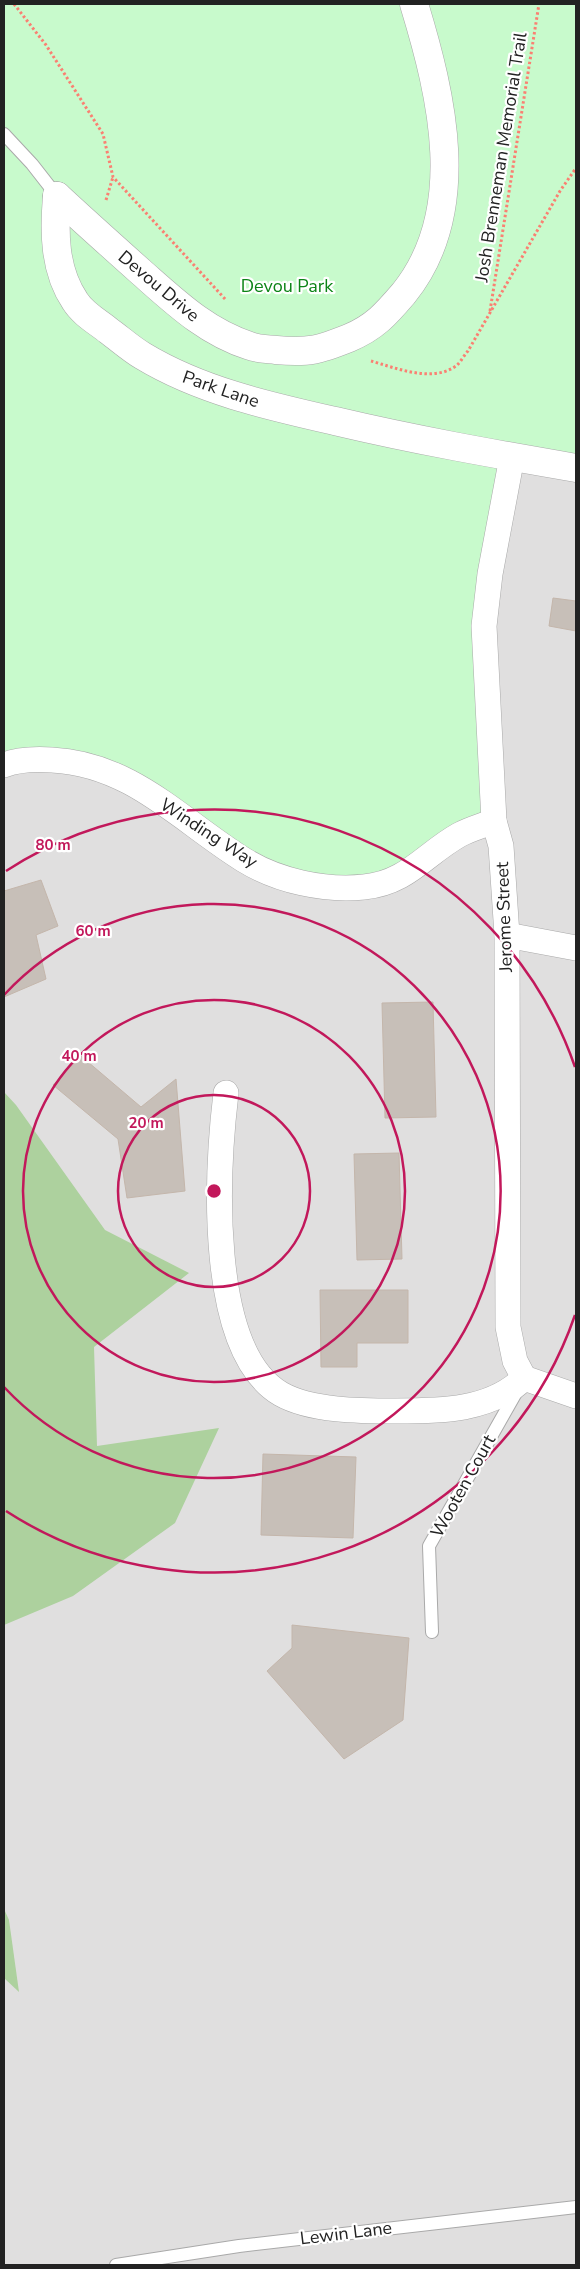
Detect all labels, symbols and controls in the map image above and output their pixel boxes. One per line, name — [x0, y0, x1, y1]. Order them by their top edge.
street label: Josh Brenneman Memorial Trail — [469, 30, 533, 285]
street label: Devou Drive — [113, 245, 205, 327]
park label: Devou Park — [241, 274, 334, 298]
street label: Park Lane — [179, 365, 263, 413]
street label: Winding Way — [156, 792, 263, 874]
text: 80 m — [35, 835, 71, 855]
street label: Jerome Street — [490, 861, 518, 974]
text: 60 m — [75, 921, 111, 941]
text: 40 m — [61, 1046, 97, 1066]
text: 20 m — [128, 1113, 164, 1133]
centre of rings — [205, 1182, 223, 1200]
street label: Wooten Court — [425, 1430, 501, 1542]
street label: Lewin Lane — [299, 2215, 393, 2251]

